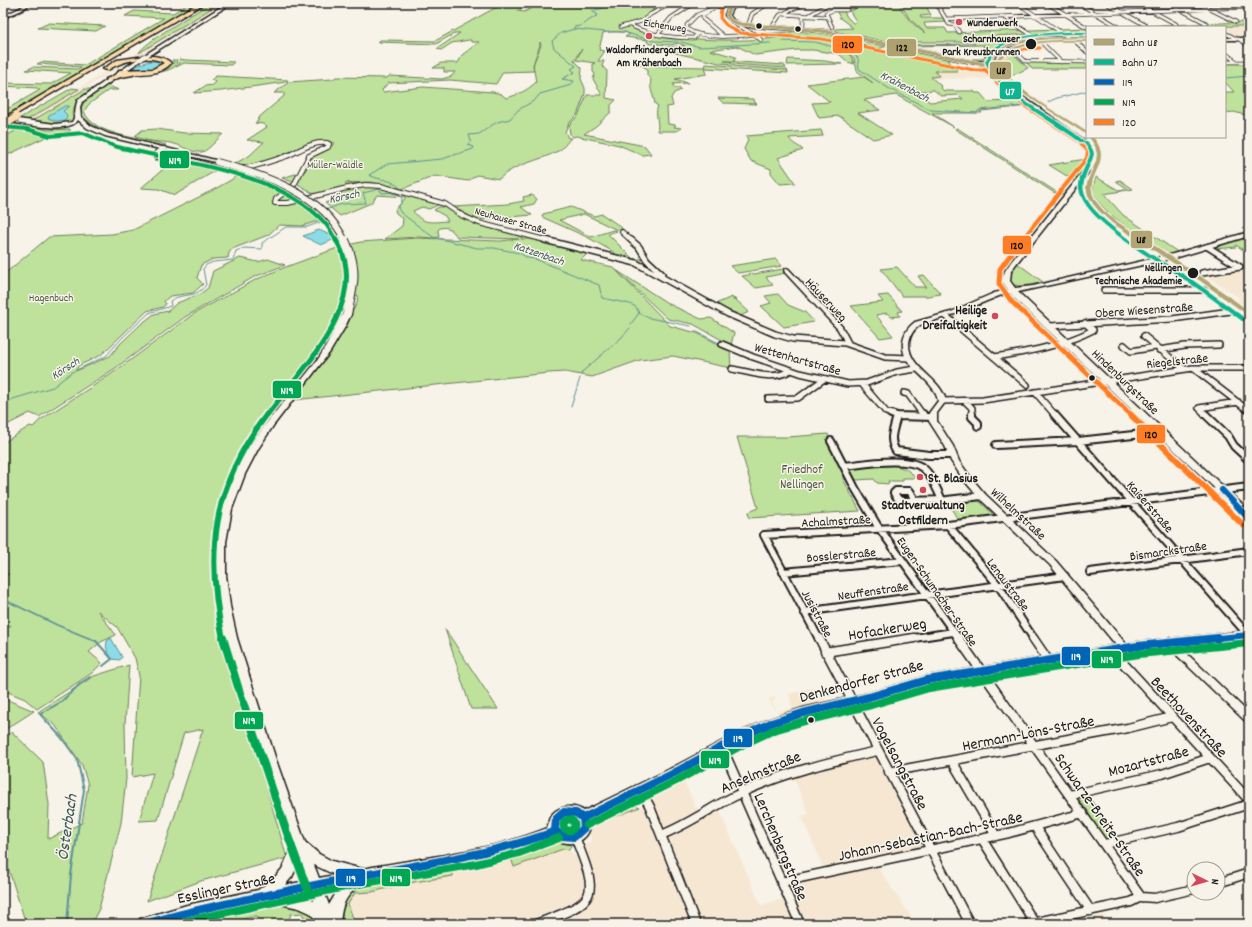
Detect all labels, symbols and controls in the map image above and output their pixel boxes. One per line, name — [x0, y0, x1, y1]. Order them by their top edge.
street label: Eichenweg — [642, 16, 687, 38]
place label: Wunderwerk — [967, 16, 1018, 32]
marker: Wunderwerk — [954, 17, 964, 27]
unlabelled marker — [754, 21, 764, 31]
unlabelled marker — [793, 24, 803, 34]
legend — [1086, 26, 1226, 138]
marker: Waldorfkindergarten Am Krähenbach — [644, 31, 654, 41]
place label: Scharnhauser Park Kreuzbrunnen — [942, 32, 1021, 61]
line badge: 120 — [832, 35, 863, 54]
text: Bahn U8 — [1122, 35, 1158, 52]
marker: Scharnhauser Park Kreuzbrunnen — [1024, 37, 1038, 51]
text: 120 — [841, 38, 855, 54]
line badge: 122 — [886, 38, 917, 57]
text: 122 — [896, 41, 908, 57]
place label: Waldorfkindergarten Am Krähenbach — [606, 43, 692, 72]
text: Bahn U7 — [1122, 55, 1158, 72]
line badge: U8 — [989, 61, 1012, 80]
text: U8 — [996, 64, 1006, 80]
water label: Krähenbach — [877, 67, 932, 108]
text: 119 — [1122, 75, 1133, 92]
line badge: U7 — [999, 81, 1022, 100]
text: U7 — [1005, 85, 1016, 101]
text: N19 — [1122, 95, 1136, 112]
text: 120 — [1122, 115, 1136, 132]
line badge: N19 — [159, 150, 190, 169]
text: N19 — [169, 154, 181, 170]
park label: Müller-Wäldle — [307, 158, 363, 174]
water label: Körsch — [328, 186, 362, 209]
street label: Neuhauser Straße — [473, 204, 548, 240]
line badge: U8 — [1130, 230, 1153, 249]
text: U8 — [1136, 233, 1146, 249]
line badge: 120 — [1002, 235, 1032, 255]
water label: Katzenbach — [511, 238, 566, 271]
text: 120 — [1010, 239, 1024, 255]
place label: Nellingen Technische Akademie — [1095, 261, 1182, 290]
marker: Nellingen Technische Akademie — [1186, 266, 1200, 280]
street label: Häuserweg — [800, 274, 851, 327]
park label: Hagenbuch — [29, 291, 73, 307]
street label: Obere Wiesenstraße — [1095, 299, 1194, 324]
place label: Heilige Dreifaltigkeit — [923, 302, 987, 336]
marker: Heilige Dreifaltigkeit — [990, 311, 1000, 321]
street label: Wettenhartstraße — [752, 339, 843, 382]
street label: Hindenburgstraße — [1086, 346, 1163, 420]
street label: Riegelstraße — [1145, 350, 1209, 375]
water label: Körsch — [48, 353, 84, 385]
unlabelled marker — [1087, 373, 1097, 383]
line badge: N19 — [272, 380, 302, 399]
text: N19 — [281, 384, 293, 400]
line badge: 120 — [1136, 424, 1166, 444]
text: 120 — [1144, 428, 1158, 444]
park label: Friedhof Nellingen — [780, 461, 824, 495]
place label: St. Blasius — [928, 470, 978, 489]
marker: St. Blasius — [915, 472, 925, 482]
street label: Kaiserstraße — [1121, 477, 1177, 538]
street label: Wilhelmstraße — [985, 484, 1049, 546]
marker: Stadtverwaltung Ostfildern — [918, 485, 928, 495]
place label: Stadtverwaltung Ostfildern — [881, 497, 965, 531]
street label: Achalmstraße — [801, 511, 872, 534]
street label: Eugen-Schumacher-Straße — [891, 534, 981, 652]
street label: Bismarckstraße — [1129, 538, 1208, 567]
street label: Bosslerstraße — [806, 544, 877, 569]
street label: Lenaustraße — [981, 555, 1033, 616]
street label: Neuffenstraße — [837, 578, 910, 607]
street label: Jusistraße — [795, 587, 836, 642]
street label: Hofackerweg — [847, 613, 928, 648]
line badge: 119 — [1061, 646, 1091, 666]
text: 119 — [1071, 650, 1081, 666]
line badge: N19 — [1091, 650, 1122, 669]
text: N19 — [1101, 653, 1113, 669]
street label: Denkendorfer Straße — [797, 655, 926, 710]
street label: Beethovenstraße — [1144, 672, 1232, 764]
street label: Hermann-Löns-Straße — [960, 710, 1097, 759]
line badge: N19 — [234, 711, 264, 730]
text: N19 — [243, 714, 255, 730]
street label: Vogelsangstraße — [865, 714, 933, 815]
unlabelled marker — [806, 715, 816, 725]
line badge: 119 — [723, 728, 753, 748]
text: 119 — [733, 732, 743, 748]
street label: Mozartstraße — [1106, 741, 1192, 784]
street label: Anselmstraße — [717, 746, 805, 801]
street label: Schwarze-Breite-Straße — [1048, 749, 1150, 882]
line badge: N19 — [700, 750, 730, 769]
text: N19 — [709, 754, 721, 770]
street label: Lerchenbergstraße — [747, 789, 813, 905]
water label: Österbach — [52, 792, 86, 862]
street label: Johann-Sebastian-Bach-Straße — [836, 807, 1025, 868]
north arrow — [1186, 861, 1226, 901]
street label: Esslinger Straße — [175, 868, 278, 911]
line badge: 119 — [335, 868, 366, 887]
line badge: N19 — [381, 868, 411, 887]
text: 119 — [346, 872, 356, 888]
text: N19 — [390, 872, 402, 888]
text: N — [1206, 878, 1222, 886]

